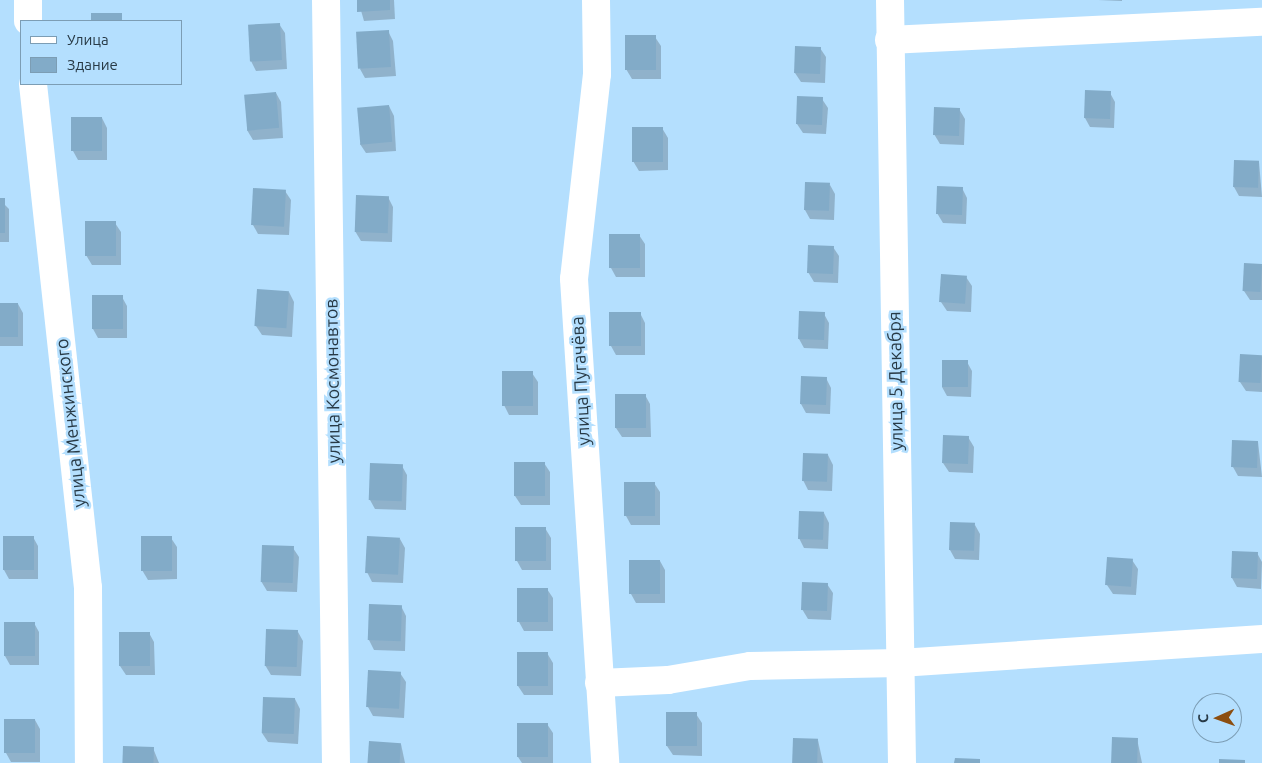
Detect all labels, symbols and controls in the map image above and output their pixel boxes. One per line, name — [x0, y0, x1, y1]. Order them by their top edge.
legend — [20, 20, 182, 85]
text: Улица — [67, 31, 109, 48]
text: Здание — [67, 56, 118, 73]
street label: улица Космонавтов — [320, 298, 344, 464]
street label: улица 5 Декабря — [883, 311, 907, 451]
street label: улица Пугачёва — [566, 316, 594, 446]
street label: улица Менжинского — [50, 338, 90, 508]
north arrow — [1192, 693, 1242, 743]
text: С — [1195, 714, 1211, 723]

